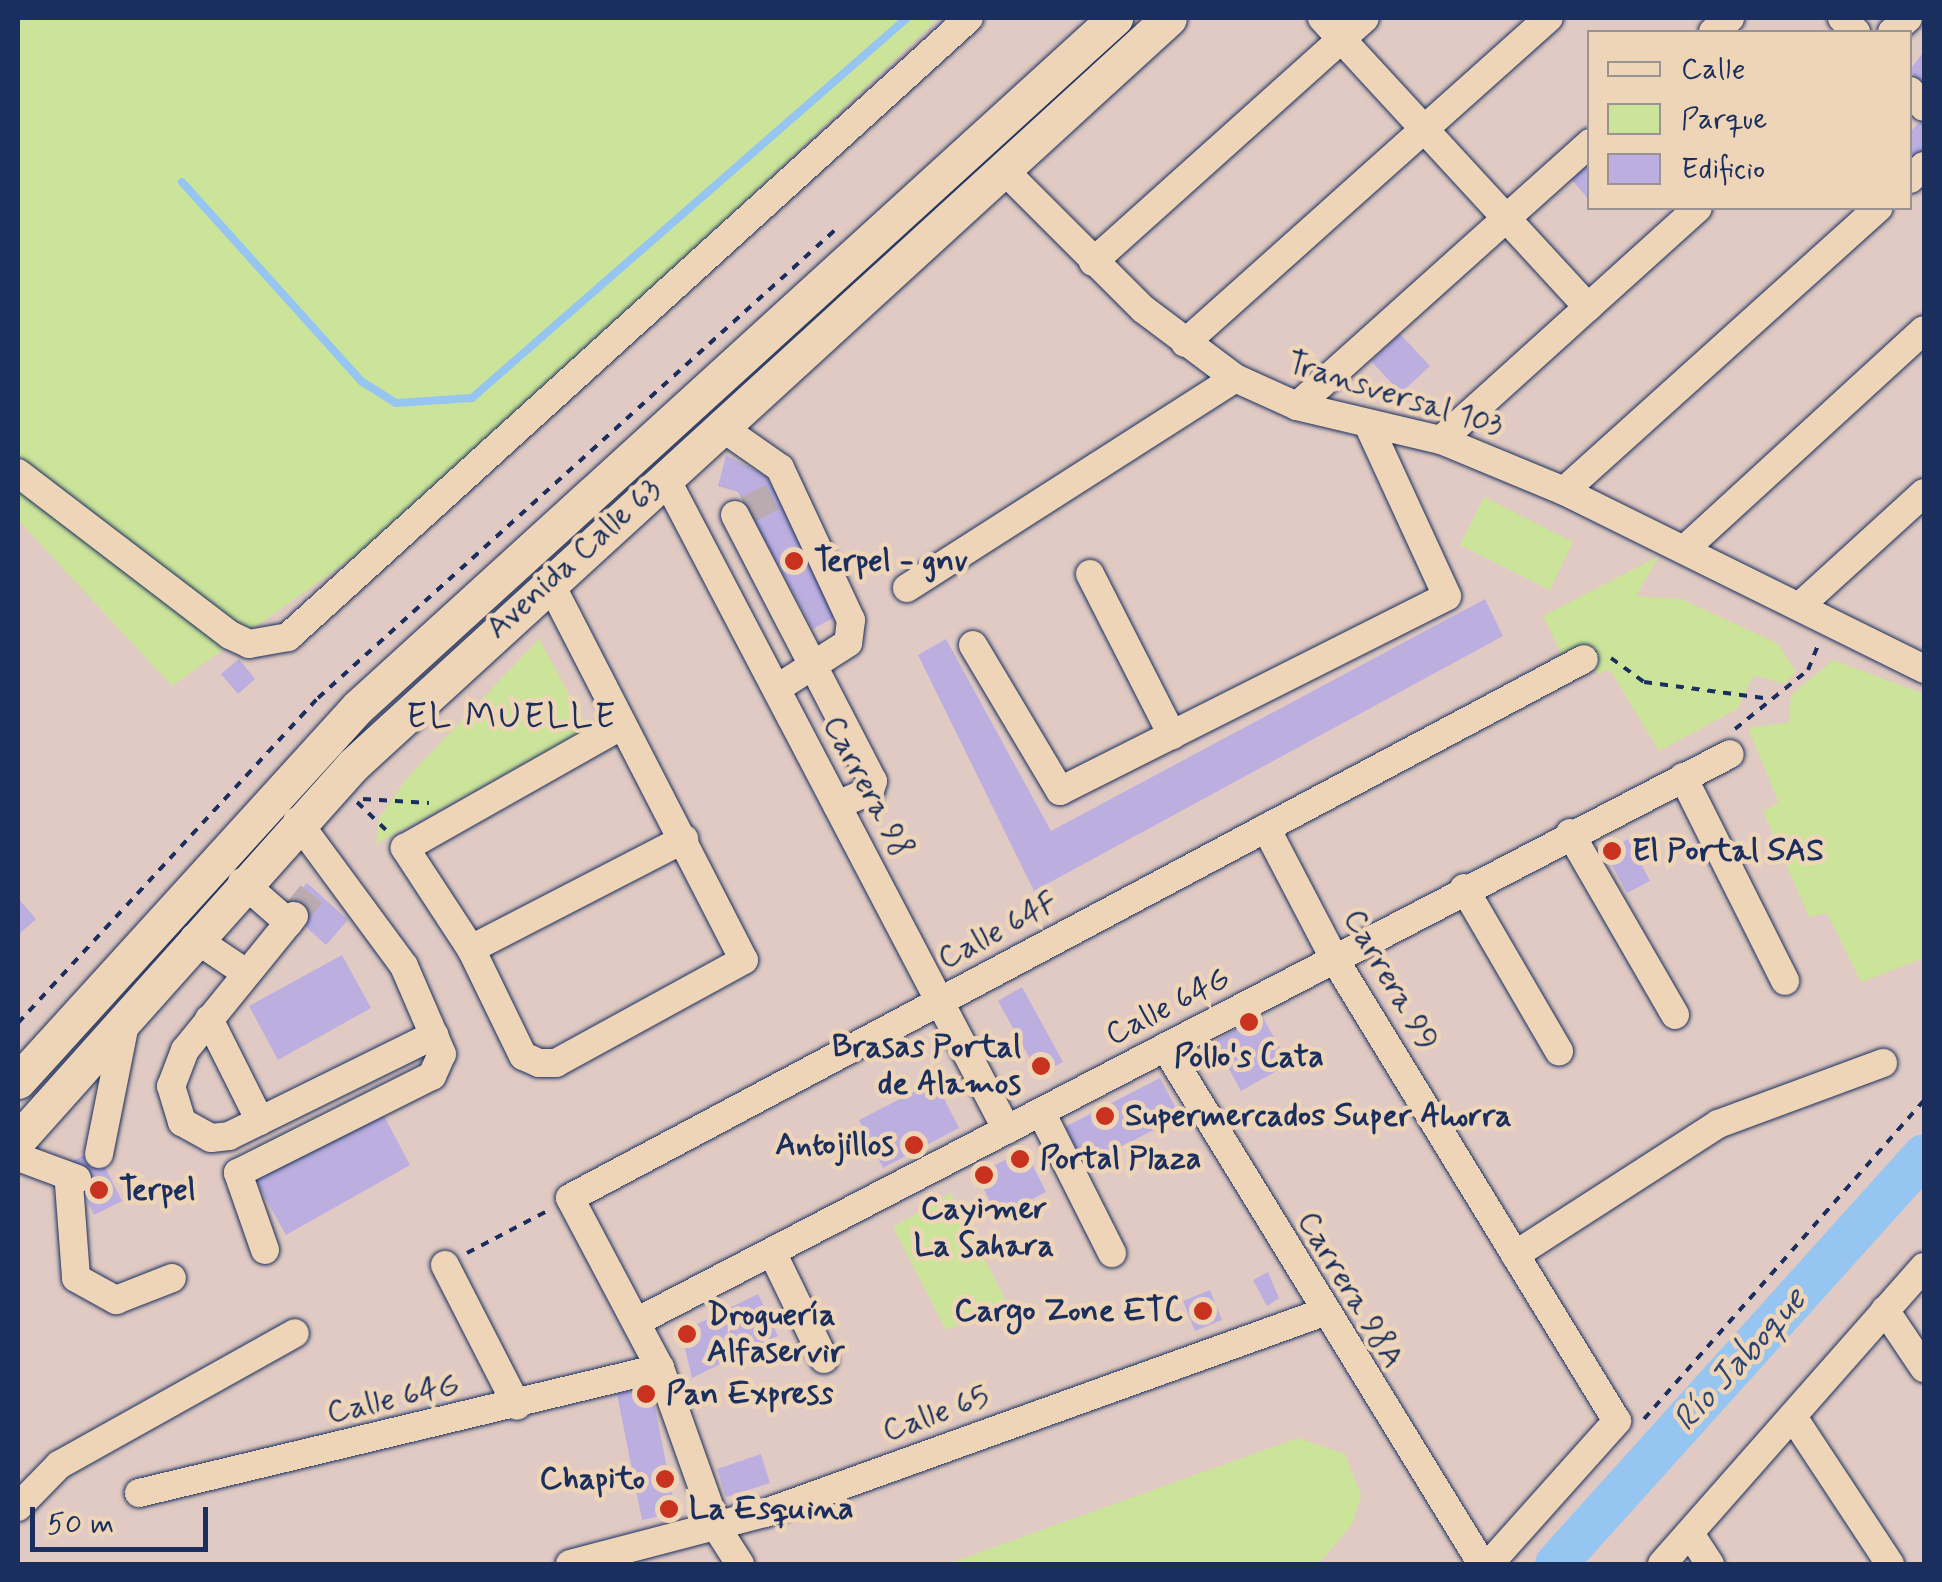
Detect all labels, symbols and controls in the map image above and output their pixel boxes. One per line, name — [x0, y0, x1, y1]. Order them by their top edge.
legend — [1587, 30, 1912, 210]
text: Calle — [1681, 50, 1746, 89]
text: Parque — [1681, 100, 1767, 139]
text: Edificio — [1681, 150, 1765, 189]
street label: Transversal 103 — [1282, 344, 1508, 446]
street label: Avenida Calle 63 — [478, 470, 670, 648]
place label: Terpel - gnv — [814, 542, 968, 580]
marker: Terpel - gnv — [783, 550, 805, 572]
district label: EL MUELLE — [406, 696, 618, 738]
street label: Carrera 98 — [814, 709, 920, 865]
place label: El Portal SAS — [1632, 832, 1811, 870]
marker: El Portal SAS — [1601, 840, 1623, 862]
street label: Calle 64F — [931, 883, 1065, 979]
street label: Carrera 99 — [1334, 902, 1446, 1058]
street label: Calle 64G — [1099, 959, 1237, 1055]
marker: Pollo's Cata — [1238, 1011, 1260, 1033]
place label: Brasas Portal de Alamos — [840, 1029, 1021, 1104]
place label: Pollo's Cata — [1174, 1038, 1324, 1076]
marker: Brasas Portal de Alamos — [1030, 1055, 1052, 1077]
place label: Supermercados Super Ahorra — [1125, 1097, 1510, 1135]
marker: Supermercados Super Ahorra — [1094, 1105, 1116, 1127]
place label: Antojillos — [775, 1126, 894, 1164]
marker: Antojillos — [903, 1134, 925, 1156]
place label: Portal Plaza — [1040, 1140, 1204, 1178]
marker: Portal Plaza — [1009, 1148, 1031, 1170]
marker: Cayimer La Sahara — [973, 1164, 995, 1186]
place label: Terpel — [119, 1171, 196, 1209]
marker: Terpel — [88, 1179, 110, 1201]
place label: Cayimer La Sahara — [912, 1191, 1056, 1266]
street label: Carrera 98A — [1288, 1205, 1412, 1375]
water label: Río Jaboque — [1663, 1278, 1817, 1442]
place label: Cargo Zone ETC — [958, 1292, 1183, 1330]
place label: Droguería Alfaservir — [707, 1297, 845, 1372]
marker: Cargo Zone ETC — [1192, 1300, 1214, 1322]
marker: Droguería Alfaservir — [676, 1323, 698, 1345]
street label: Calle 64G — [323, 1365, 463, 1433]
place label: Pan Express — [666, 1375, 836, 1413]
street label: Calle 65 — [877, 1377, 995, 1451]
marker: Pan Express — [635, 1383, 657, 1405]
place label: Chapito — [539, 1460, 645, 1498]
marker: Chapito — [654, 1468, 676, 1490]
scale bar — [35, 1487, 212, 1549]
place label: La Esquina — [689, 1490, 845, 1528]
marker: La Esquina — [658, 1498, 680, 1520]
text: 50 m — [47, 1505, 114, 1544]

